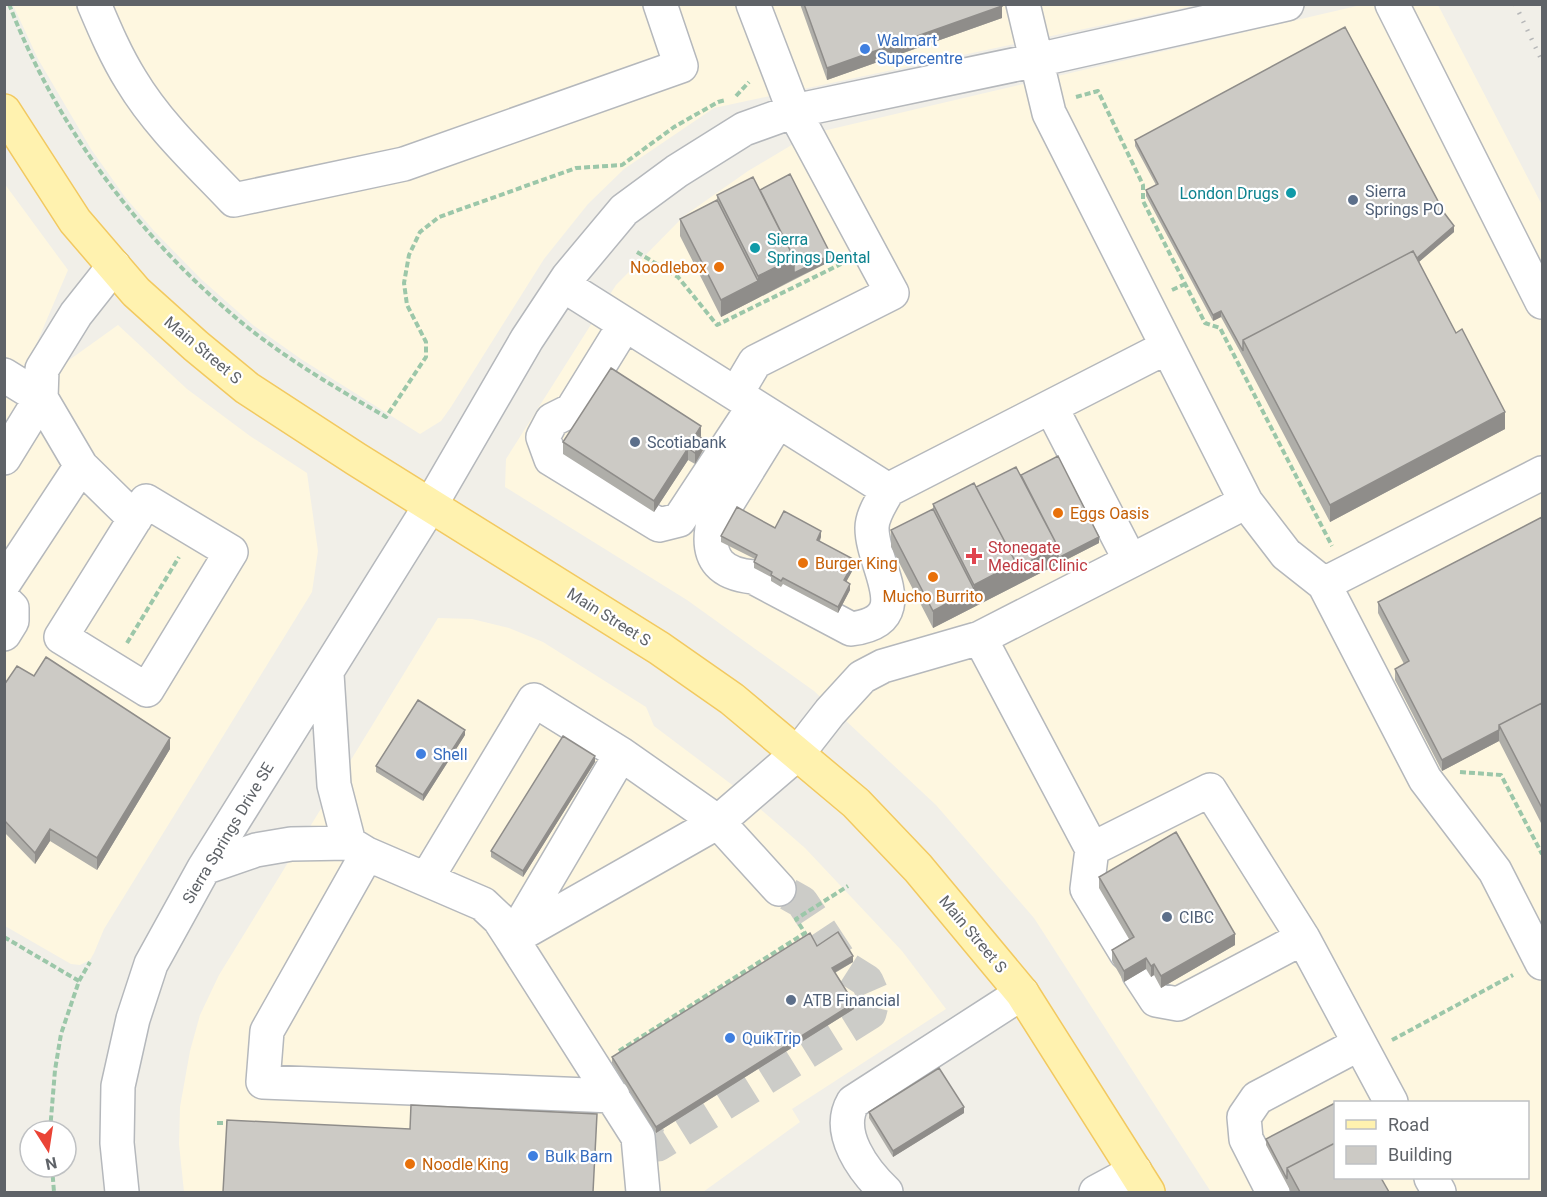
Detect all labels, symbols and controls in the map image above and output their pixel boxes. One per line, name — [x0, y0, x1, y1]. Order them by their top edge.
place label: Walmart Supercentre — [877, 31, 963, 68]
marker: Walmart Supercentre — [858, 42, 872, 56]
place label: Sierra Springs PO — [1365, 182, 1444, 219]
place label: London Drugs — [1179, 184, 1279, 203]
marker: London Drugs — [1284, 186, 1298, 200]
marker: Sierra Springs PO — [1346, 193, 1360, 207]
place label: Sierra Springs Dental — [767, 230, 871, 267]
marker: Sierra Springs Dental — [748, 241, 762, 255]
place label: Noodlebox — [630, 258, 707, 277]
marker: Noodlebox — [712, 260, 726, 274]
street label: Main Street S — [160, 312, 246, 388]
place label: Scotiabank — [647, 433, 727, 452]
marker: Scotiabank — [628, 435, 642, 449]
place label: Eggs Oasis — [1070, 504, 1149, 523]
marker: Eggs Oasis — [1051, 506, 1065, 520]
place label: Stonegate Medical Clinic — [988, 538, 1088, 575]
marker: Stonegate Medical Clinic — [965, 547, 983, 565]
place label: Burger King — [815, 554, 898, 573]
marker: Burger King — [796, 556, 810, 570]
marker: Mucho Burrito — [926, 570, 940, 584]
street label: Main Street S — [564, 584, 654, 650]
place label: Mucho Burrito — [883, 587, 983, 606]
place label: Shell — [433, 745, 468, 764]
marker: Shell — [414, 747, 428, 761]
street label: Sierra Springs Drive SE — [178, 759, 278, 907]
street label: Main Street S — [935, 891, 1011, 977]
place label: CIBC — [1179, 908, 1214, 927]
marker: CIBC — [1160, 910, 1174, 924]
place label: ATB Financial — [803, 991, 900, 1010]
marker: ATB Financial — [784, 993, 798, 1007]
place label: QuikTrip — [742, 1029, 801, 1048]
marker: QuikTrip — [723, 1031, 737, 1045]
legend — [1334, 1101, 1529, 1179]
text: Road — [1388, 1114, 1429, 1135]
north arrow — [18, 1119, 78, 1179]
text: Building — [1388, 1144, 1452, 1165]
place label: Bulk Barn — [545, 1147, 613, 1166]
marker: Bulk Barn — [526, 1149, 540, 1163]
text: N — [44, 1153, 59, 1174]
place label: Noodle King — [422, 1155, 509, 1174]
marker: Noodle King — [403, 1157, 417, 1171]

